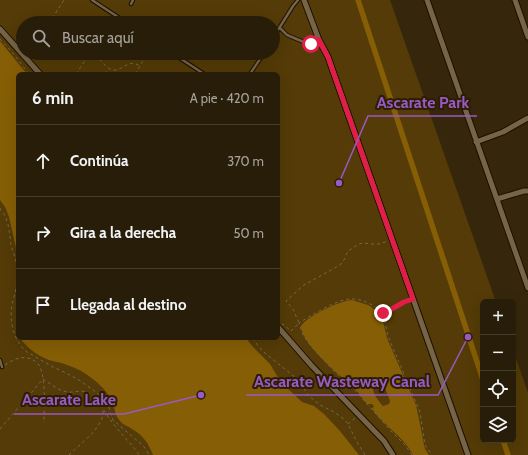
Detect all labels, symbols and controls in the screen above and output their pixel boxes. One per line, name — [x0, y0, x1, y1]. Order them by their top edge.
search box — [16, 16, 280, 60]
icon: search — [30, 27, 52, 49]
text: Buscar aquí — [62, 29, 134, 47]
route start — [302, 35, 320, 53]
text: 6 min — [32, 88, 74, 108]
callout: Ascarate Park — [368, 88, 477, 116]
text: A pie · 420 m — [190, 90, 264, 106]
text: Ascarate Park — [377, 93, 470, 112]
icon: ahead — [32, 150, 54, 172]
text: Continúa — [70, 152, 128, 170]
text: 370 m — [227, 153, 264, 169]
icon: right — [32, 222, 54, 244]
text: Gira a la derecha — [70, 224, 176, 242]
text: 50 m — [234, 225, 264, 241]
icon: arrive — [32, 294, 54, 316]
text: Llegada al destino — [70, 296, 186, 314]
map controls — [480, 299, 516, 443]
button: + — [480, 299, 516, 335]
route end — [374, 304, 392, 322]
button: − — [480, 335, 516, 371]
callout: Ascarate Wasteway Canal — [246, 367, 438, 395]
button: locate — [480, 371, 516, 407]
text: Ascarate Wasteway Canal — [254, 372, 430, 391]
callout: Ascarate Lake — [14, 386, 124, 414]
text: Ascarate Lake — [22, 390, 116, 409]
button: layers — [480, 407, 516, 443]

